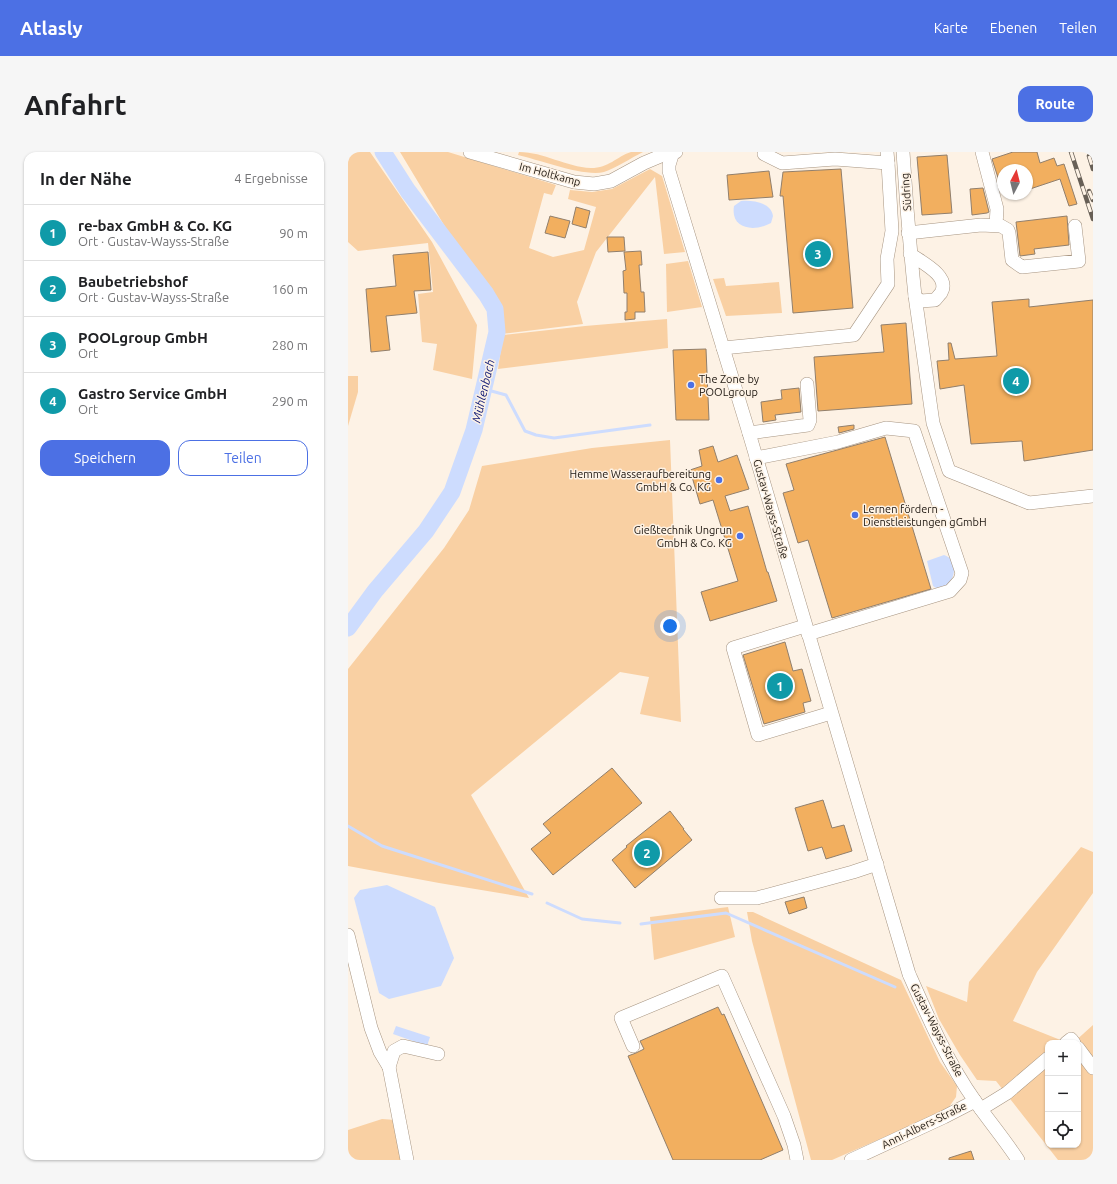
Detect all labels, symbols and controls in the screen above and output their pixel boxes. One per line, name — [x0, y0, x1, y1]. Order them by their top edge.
text: Atlasly — [20, 17, 83, 39]
text: Karte — [934, 20, 968, 36]
text: Ebenen — [990, 20, 1037, 36]
text: Teilen — [1059, 20, 1097, 36]
button: Route — [1018, 86, 1093, 122]
text: Anfahrt — [24, 89, 127, 120]
street label: Im Holtkamp — [518, 160, 582, 188]
north arrow — [997, 164, 1033, 200]
text: In der Nähe — [40, 169, 132, 188]
text: 4 Ergebnisse — [234, 171, 308, 185]
street label: Südring — [899, 173, 913, 211]
text: re-bax GmbH & Co. KG — [78, 217, 232, 234]
text: 1 — [49, 226, 57, 240]
text: 90 m — [279, 226, 308, 240]
text: Ort · Gustav-Wayss-Straße — [78, 234, 229, 248]
pin: 3 — [805, 239, 831, 269]
text: Baubetriebshof — [78, 273, 188, 290]
text: 2 — [49, 282, 57, 296]
text: 160 m — [272, 282, 308, 296]
text: Ort · Gustav-Wayss-Straße — [78, 290, 229, 304]
text: POOLgroup GmbH — [78, 329, 208, 346]
text: 3 — [49, 338, 57, 352]
text: 280 m — [272, 338, 308, 352]
text: Ort — [78, 346, 98, 360]
water label: Mühlenbach — [469, 358, 497, 424]
pin: 4 — [1003, 366, 1029, 396]
place label: The Zone by POOLgroup — [699, 373, 760, 398]
marker: The Zone by POOLgroup — [686, 380, 696, 390]
text: Gastro Service GmbH — [78, 385, 227, 402]
text: 4 — [49, 394, 57, 408]
text: 290 m — [272, 394, 308, 408]
text: Ort — [78, 402, 98, 416]
button: Speichern — [40, 440, 170, 476]
button: Teilen — [178, 440, 308, 476]
street label: Gustav-Wayss-Straße — [751, 458, 791, 560]
place label: Hemme Wasseraufbereitung GmbH & Co. KG — [570, 468, 711, 493]
marker: Hemme Wasseraufbereitung GmbH & Co. KG — [714, 475, 724, 485]
place label: Lernen fördern - Dienstleistungen gGmbH — [863, 503, 987, 528]
marker: Lernen fördern - Dienstleistungen gGmbH — [850, 510, 860, 520]
place label: Gießtechnik Ungrun GmbH & Co. KG — [634, 524, 732, 549]
marker: Gießtechnik Ungrun GmbH & Co. KG — [735, 531, 745, 541]
your location — [660, 616, 680, 636]
pin: 1 — [767, 671, 793, 701]
pin: 2 — [634, 838, 660, 868]
street label: Gustav-Wayss-Straße — [908, 981, 966, 1079]
map controls — [1045, 1040, 1081, 1148]
button: + — [1045, 1040, 1081, 1076]
button: − — [1045, 1076, 1081, 1112]
street label: Anni-Albers-Straße — [880, 1099, 968, 1151]
button: locate — [1045, 1112, 1081, 1148]

